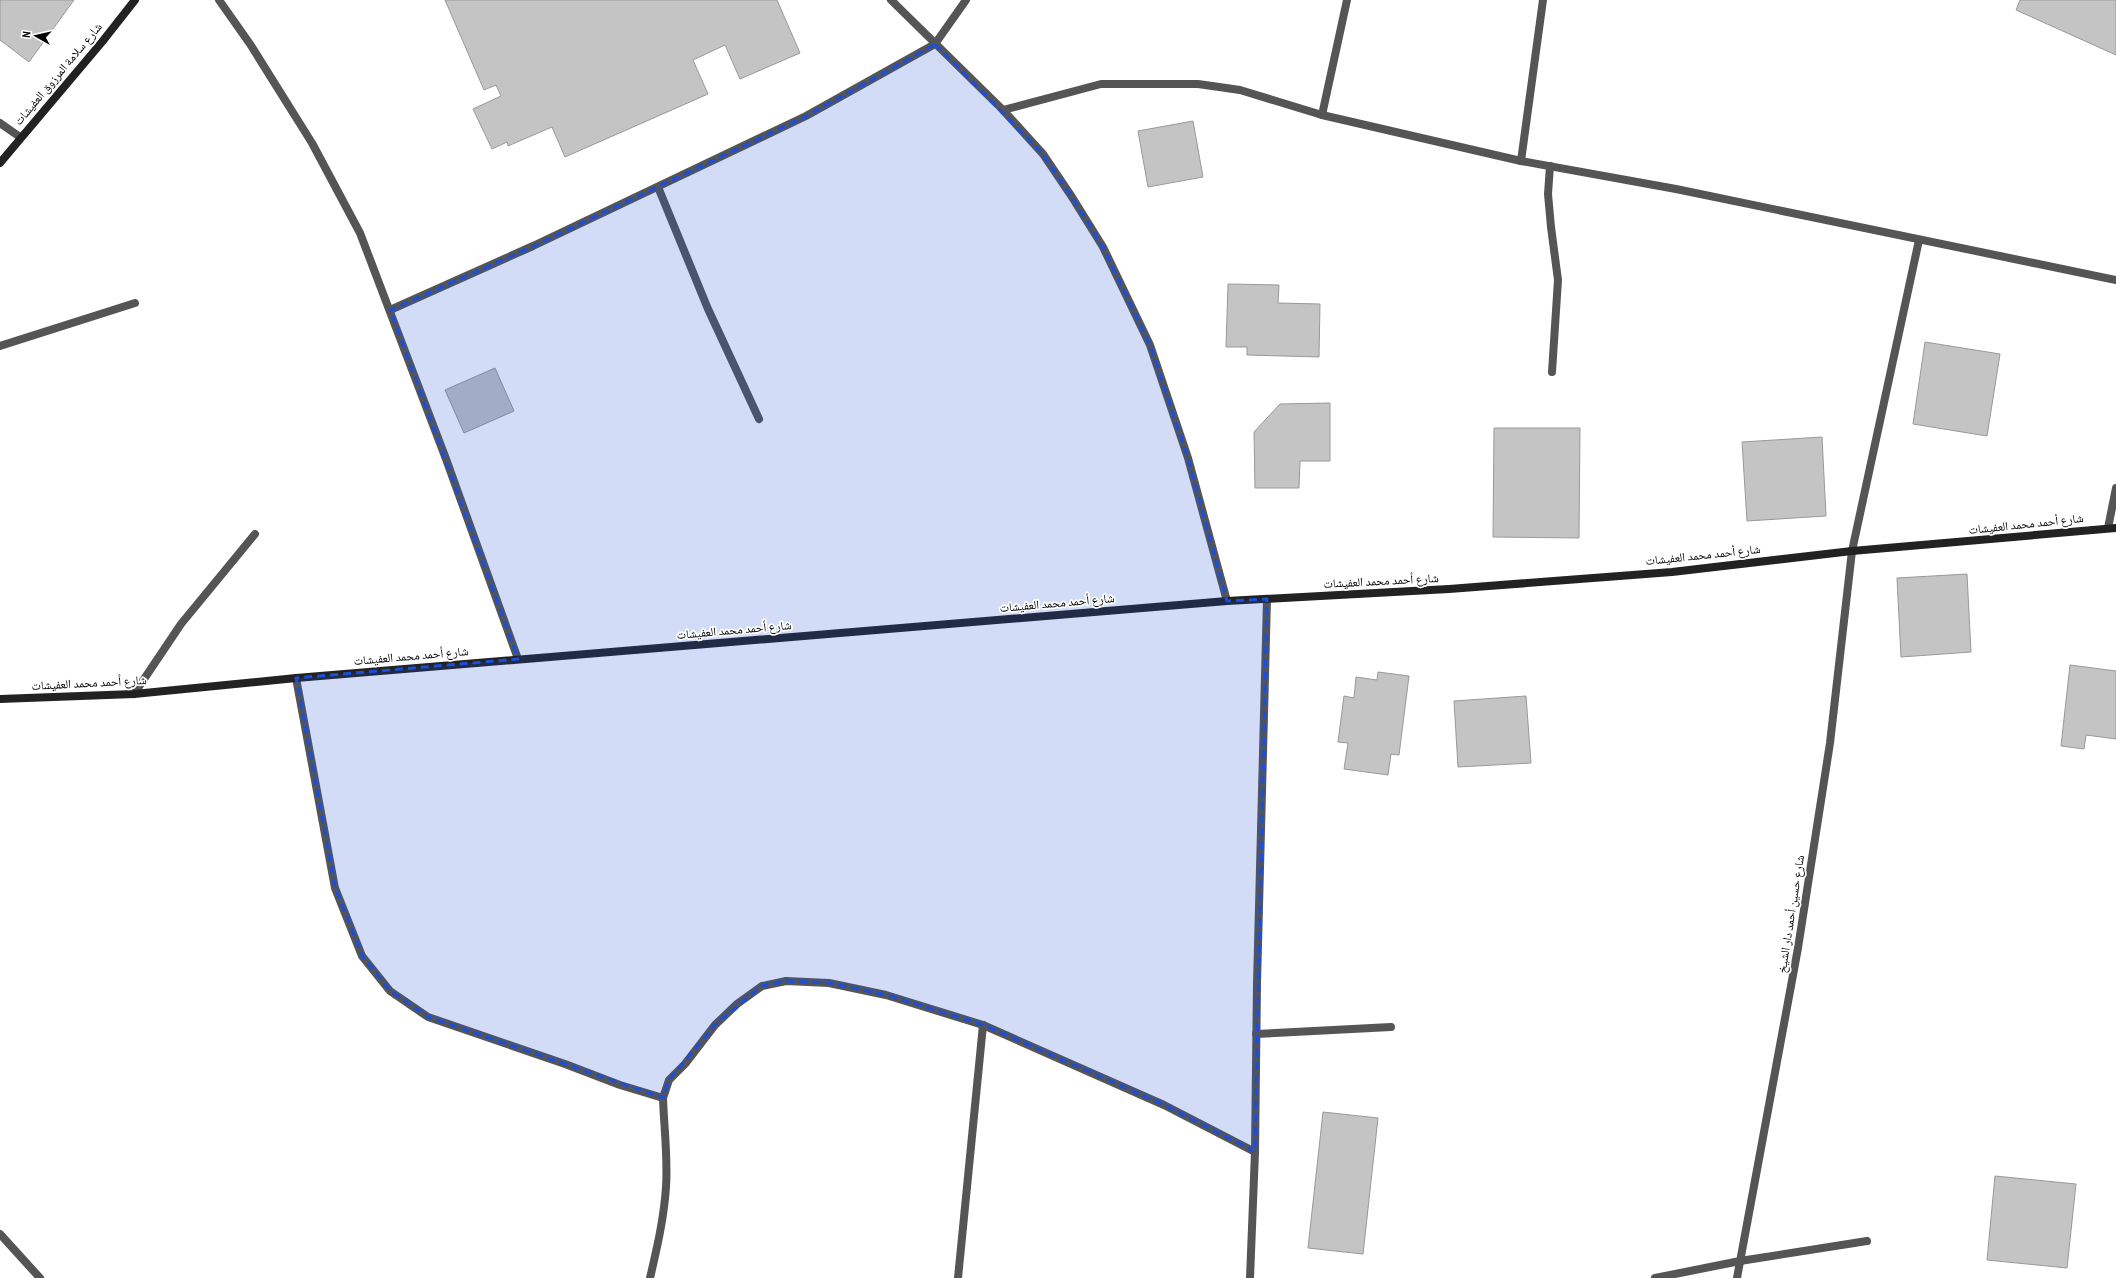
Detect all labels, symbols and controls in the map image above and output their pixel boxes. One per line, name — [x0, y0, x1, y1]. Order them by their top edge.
north arrow — [16, 16, 56, 56]
street label: شارع سلامة المرزوق العفيشات — [10, 19, 106, 129]
text: N — [19, 31, 33, 39]
street label: شارع أحمد محمد العفيشات — [1968, 510, 2084, 538]
street label: شارع أحمد محمد العفيشات — [1645, 541, 1761, 569]
street label: شارع أحمد محمد العفيشات — [1323, 570, 1439, 592]
street label: شارع أحمد محمد العفيشات — [999, 590, 1115, 616]
street label: شارع أحمد محمد العفيشات — [676, 617, 792, 643]
street label: شارع أحمد محمد العفيشات — [353, 643, 469, 669]
street label: شارع أحمد محمد العفيشات — [31, 672, 147, 694]
street label: شارع حسين أحمد دار الشيخ — [1774, 854, 1808, 974]

